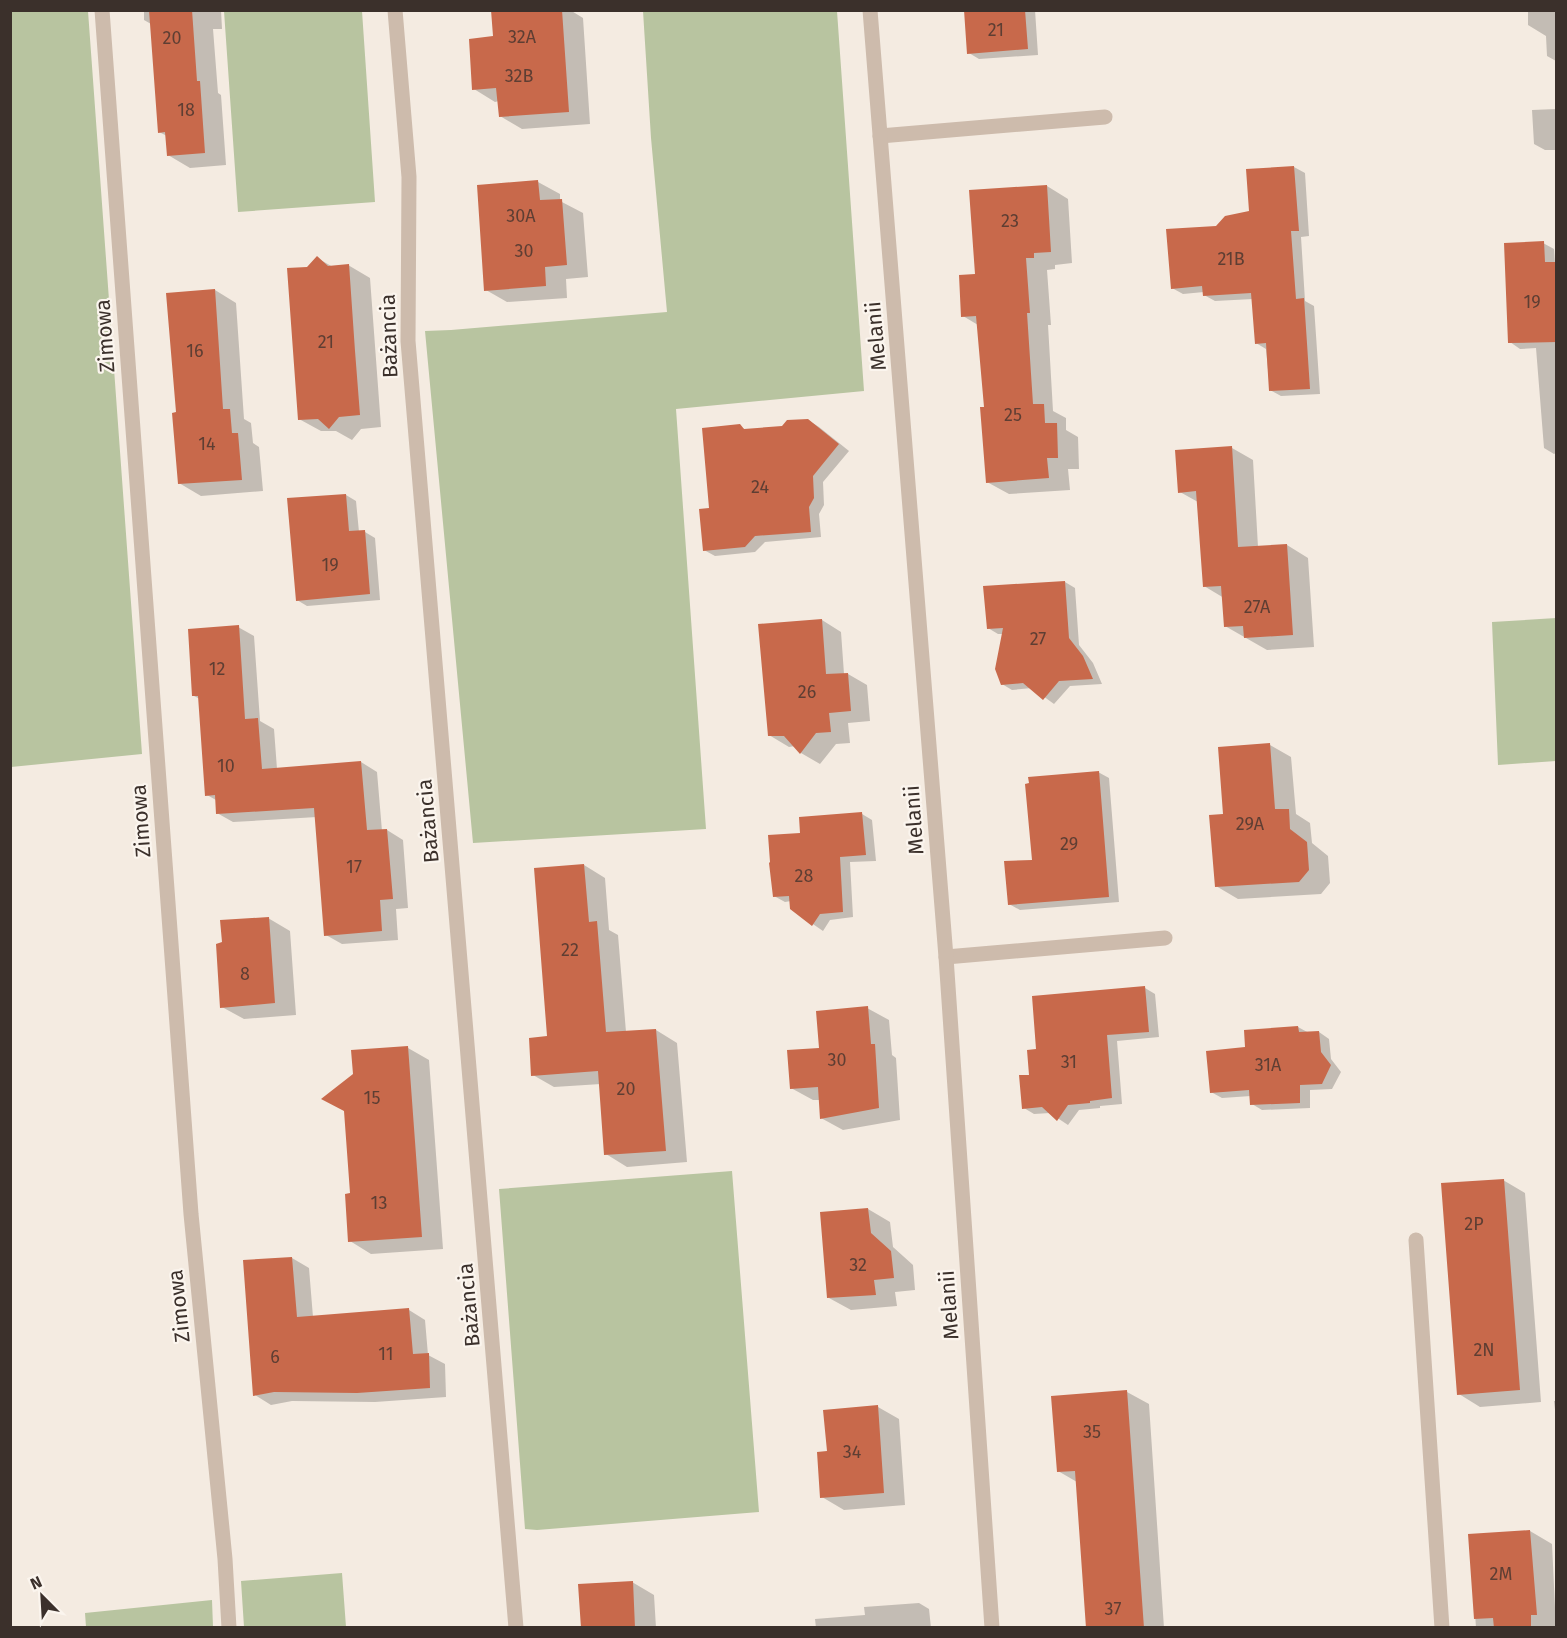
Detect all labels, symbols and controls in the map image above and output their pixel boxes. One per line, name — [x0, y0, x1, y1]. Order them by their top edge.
house number: 21 — [988, 19, 1004, 41]
house number: 32A — [508, 26, 537, 48]
house number: 20 — [163, 27, 181, 49]
house number: 32B — [505, 65, 533, 87]
house number: 18 — [177, 99, 195, 121]
house number: 30A — [506, 205, 536, 227]
house number: 23 — [1001, 210, 1019, 232]
house number: 30 — [514, 240, 534, 262]
house number: 21B — [1217, 248, 1245, 270]
house number: 19 — [1523, 291, 1541, 313]
street label: Bażancia — [375, 293, 403, 379]
street label: Zimowa — [89, 298, 121, 374]
street label: Melanii — [860, 300, 892, 372]
house number: 21 — [318, 331, 334, 353]
house number: 16 — [186, 340, 204, 362]
house number: 25 — [1004, 404, 1022, 426]
house number: 14 — [198, 433, 216, 455]
house number: 24 — [751, 476, 769, 498]
house number: 19 — [321, 554, 339, 576]
house number: 27A — [1244, 596, 1271, 618]
house number: 27 — [1030, 628, 1046, 650]
house number: 12 — [209, 658, 225, 680]
house number: 26 — [798, 681, 816, 703]
house number: 10 — [217, 755, 235, 777]
street label: Bażancia — [411, 778, 445, 864]
street label: Zimowa — [125, 783, 157, 859]
street label: Melanii — [899, 784, 929, 856]
house number: 29A — [1236, 813, 1265, 835]
house number: 29 — [1060, 833, 1078, 855]
house number: 17 — [346, 856, 362, 878]
house number: 28 — [795, 865, 813, 887]
house number: 22 — [561, 939, 579, 961]
house number: 8 — [240, 963, 250, 985]
house number: 30 — [827, 1049, 847, 1071]
house number: 31 — [1061, 1051, 1077, 1073]
house number: 31A — [1255, 1054, 1282, 1076]
house number: 20 — [617, 1078, 635, 1100]
house number: 15 — [364, 1087, 380, 1109]
house number: 13 — [371, 1192, 387, 1214]
house number: 2P — [1464, 1213, 1484, 1235]
house number: 32 — [849, 1254, 867, 1276]
street label: Bażancia — [452, 1262, 486, 1348]
street label: Zimowa — [162, 1268, 196, 1344]
street label: Melanii — [934, 1269, 964, 1341]
house number: 2N — [1473, 1339, 1495, 1361]
house number: 11 — [378, 1343, 394, 1365]
house number: 6 — [270, 1346, 280, 1368]
house number: 35 — [1083, 1421, 1101, 1443]
house number: 34 — [843, 1441, 862, 1463]
house number: 2M — [1490, 1563, 1512, 1585]
north arrow — [12, 1566, 72, 1626]
text: N — [27, 1572, 45, 1594]
house number: 37 — [1105, 1598, 1121, 1620]

